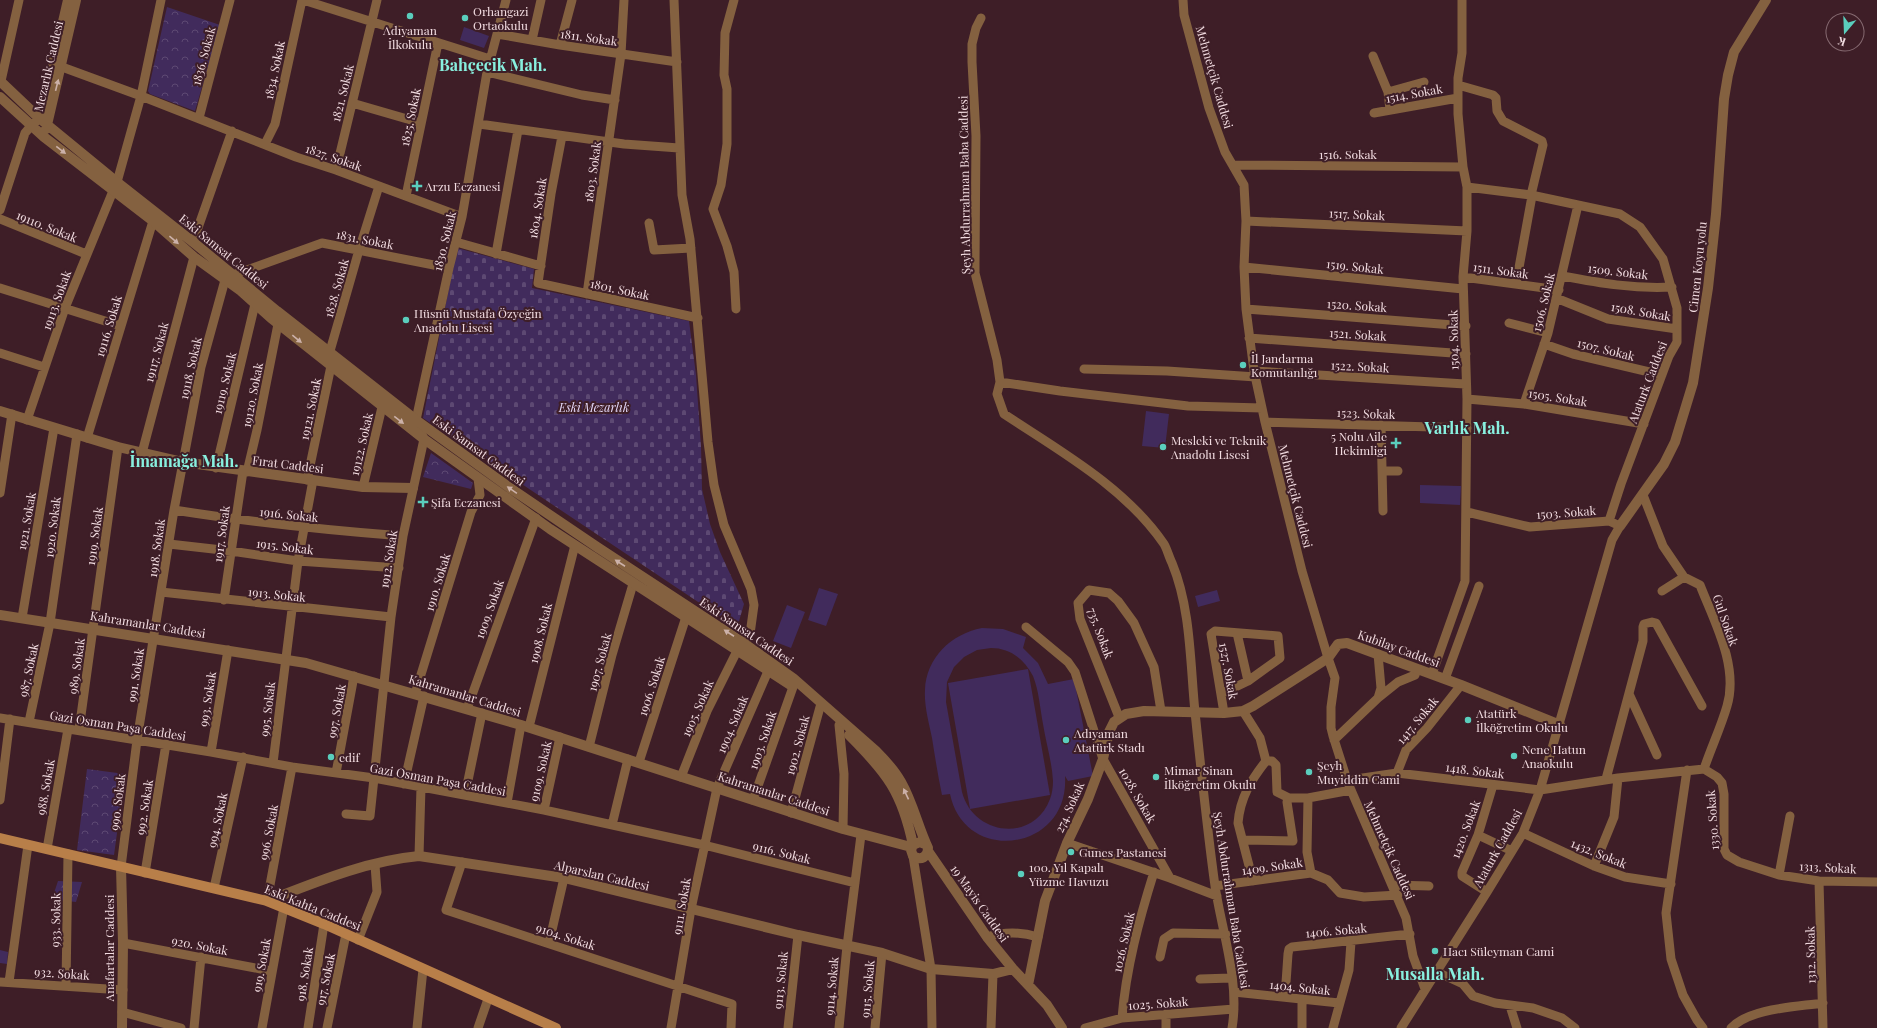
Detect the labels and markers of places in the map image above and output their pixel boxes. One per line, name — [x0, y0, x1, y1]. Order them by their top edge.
place label: Orhangazi Ortaokulu — [473, 3, 529, 33]
marker: Adıyaman İlkokulu — [405, 11, 415, 21]
marker: Orhangazi Ortaokulu — [460, 13, 470, 23]
place label: Adıyaman İlkokulu — [382, 22, 437, 52]
place label: Arzu Eczanesi — [424, 178, 501, 194]
marker: Arzu Eczanesi — [412, 181, 422, 191]
place label: Hüsnü Mustafa Özyeğin Anadolu Lisesi — [413, 305, 542, 335]
marker: Hüsnü Mustafa Özyeğin Anadolu Lisesi — [401, 315, 411, 325]
place label: İl Jandarma Komutanlığı — [1251, 350, 1318, 380]
marker: İl Jandarma Komutanlığı — [1238, 360, 1248, 370]
place label: 5 Nolu Aile Hekimligi — [1331, 428, 1387, 458]
place label: Mesleki ve Teknik Anadolu Lisesi — [1170, 432, 1267, 462]
marker: 5 Nolu Aile Hekimligi — [1390, 437, 1402, 449]
marker: Mesleki ve Teknik Anadolu Lisesi — [1158, 442, 1168, 452]
place label: Şifa Eczanesi — [431, 494, 501, 510]
marker: Şifa Eczanesi — [418, 497, 428, 507]
place label: Atatürk İlköğretim Okulu — [1475, 705, 1568, 735]
marker: Atatürk İlköğretim Okulu — [1463, 715, 1473, 725]
place label: Adıyaman Atatürk Stadı — [1073, 725, 1145, 755]
marker: Adıyaman Atatürk Stadı — [1061, 735, 1071, 745]
place label: Nene Hatun Anaokulu — [1521, 741, 1586, 771]
place label: edif — [339, 749, 361, 765]
marker: Nene Hatun Anaokulu — [1509, 751, 1519, 761]
marker: edif — [326, 752, 336, 762]
place label: Şeyh Muyiddin Cami — [1317, 757, 1400, 787]
place label: Mimar Sinan İlköğretim Okulu — [1164, 762, 1256, 792]
marker: Şeyh Muyiddin Cami — [1304, 767, 1314, 777]
marker: Mimar Sinan İlköğretim Okulu — [1151, 772, 1161, 782]
place label: Gunes Pastanesi — [1079, 844, 1167, 860]
marker: Gunes Pastanesi — [1066, 847, 1076, 857]
place label: 100. Yıl Kapalı Yüzme Havuzu — [1028, 859, 1109, 889]
marker: 100. Yıl Kapalı Yüzme Havuzu — [1016, 869, 1026, 879]
place label: Hacı Süleyman Cami — [1443, 943, 1555, 959]
marker: Hacı Süleyman Cami — [1430, 946, 1440, 956]

